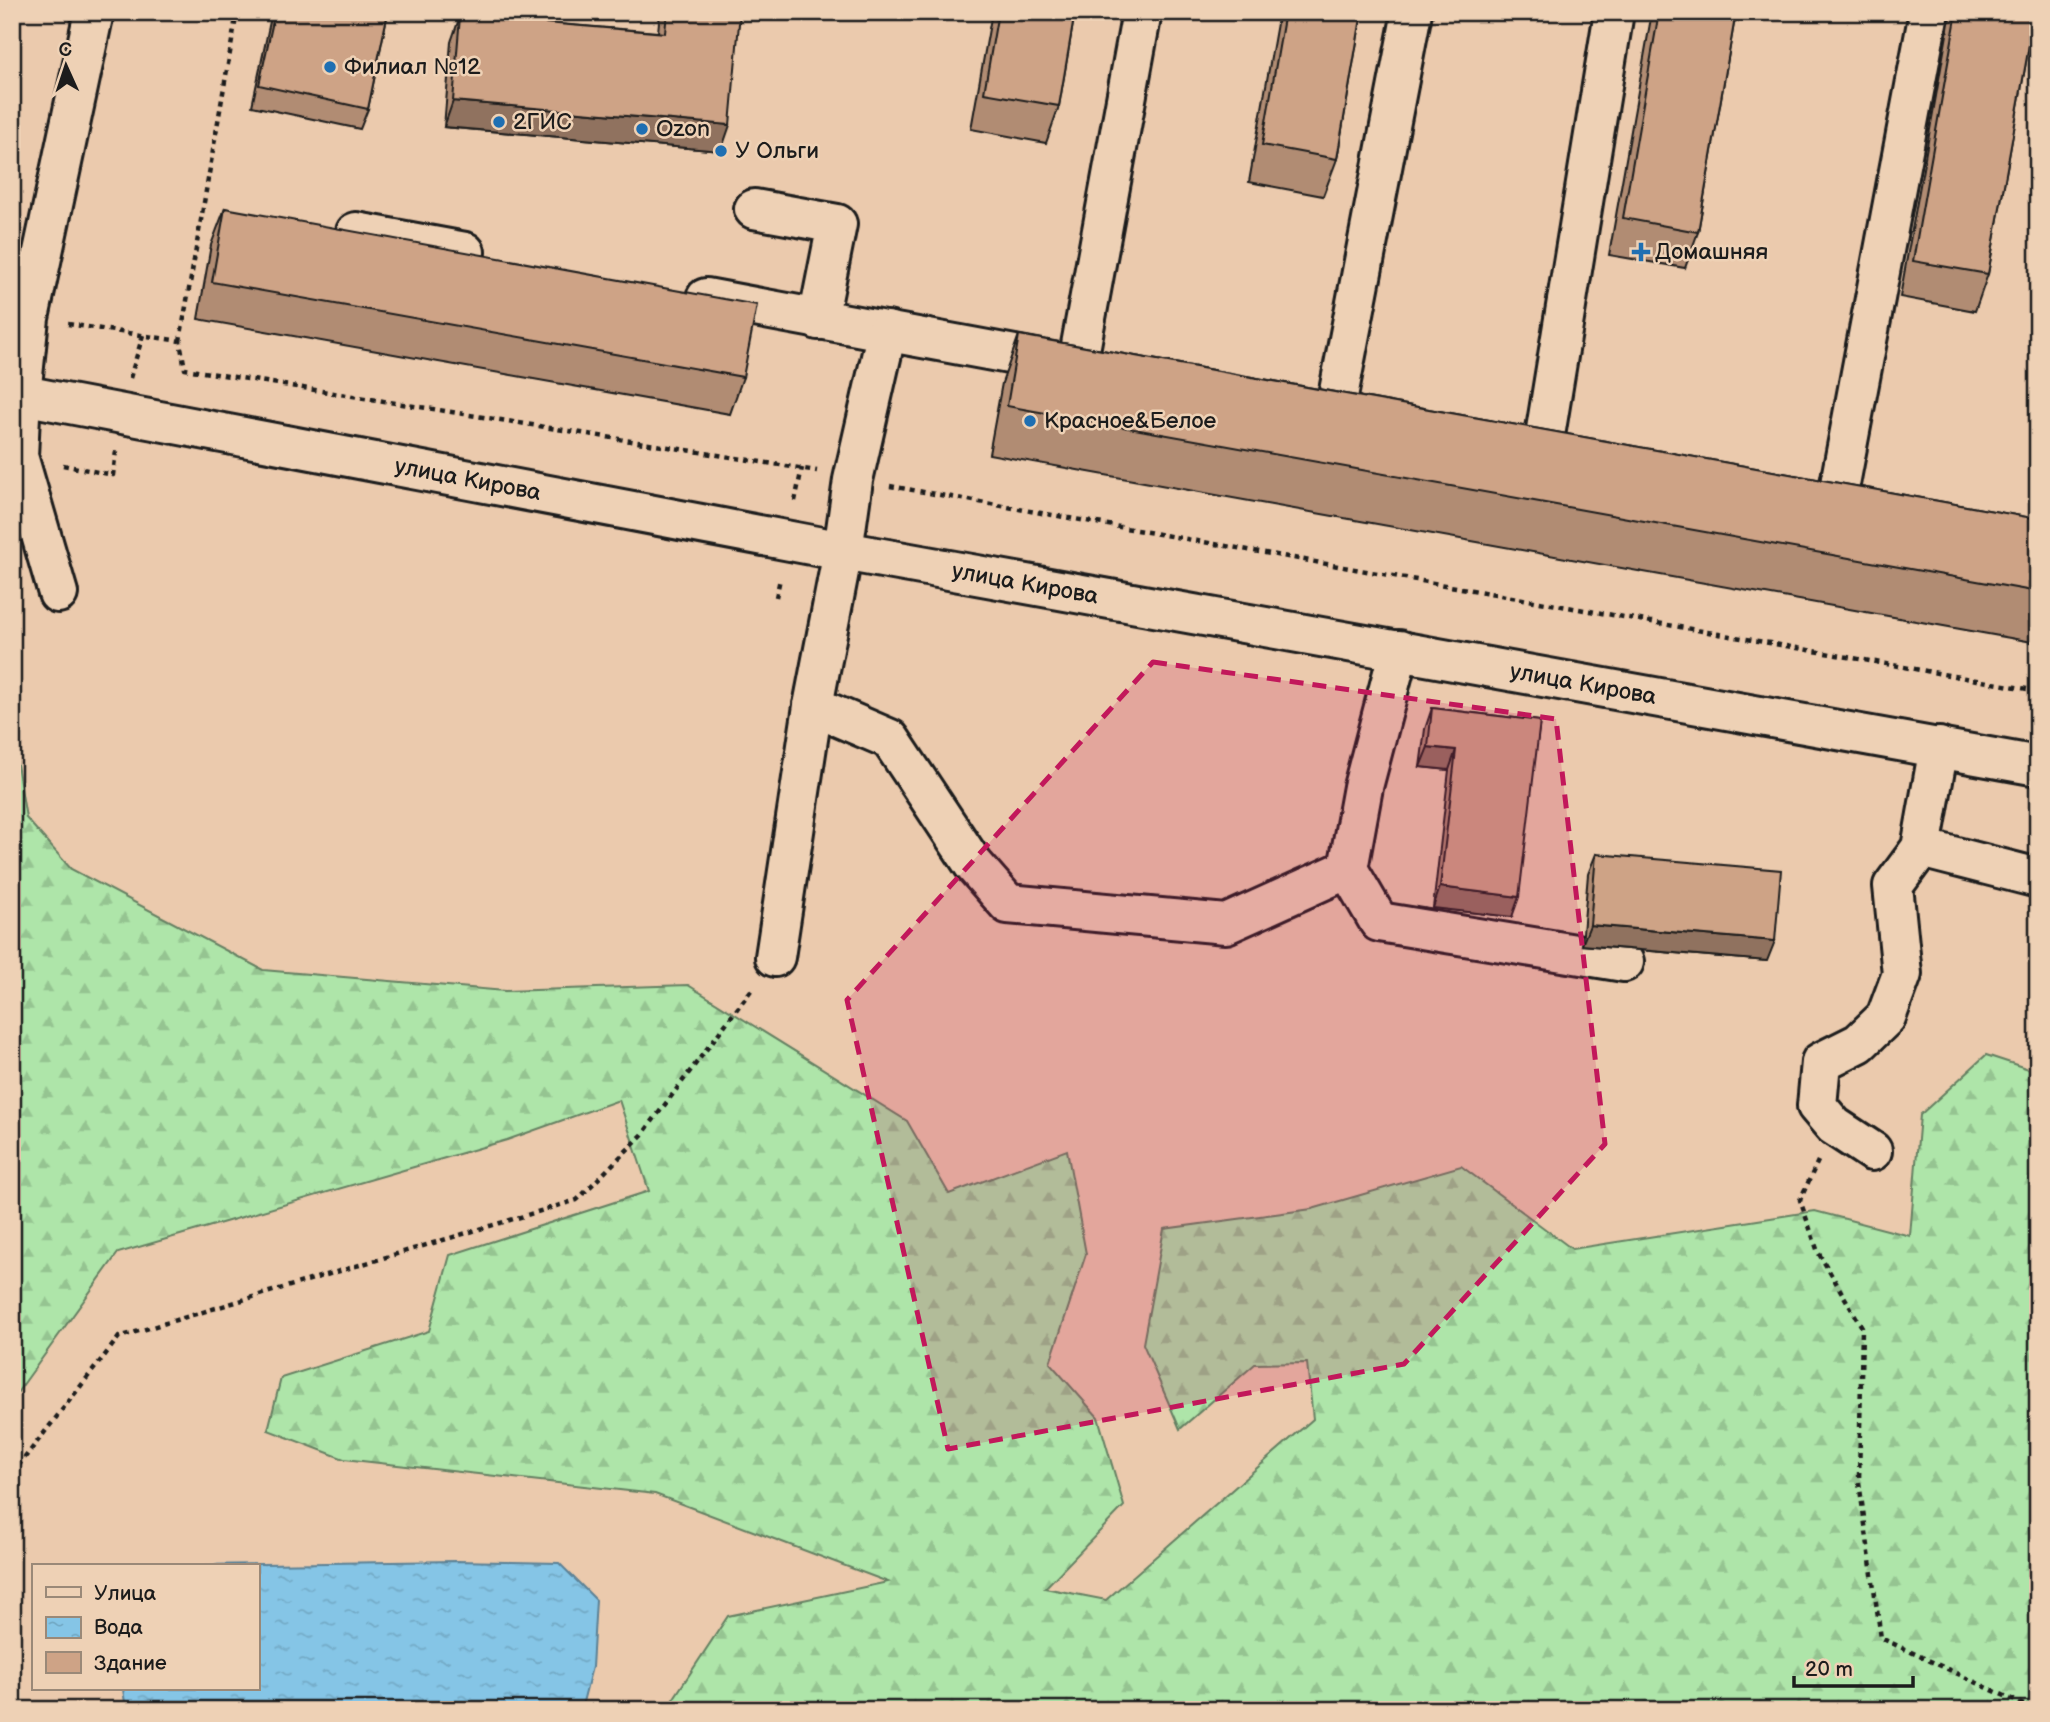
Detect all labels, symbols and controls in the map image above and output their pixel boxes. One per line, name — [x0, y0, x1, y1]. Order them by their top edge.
north arrow — [32, 32, 102, 102]
text: С — [58, 39, 72, 62]
place label: Филиал №12 — [344, 53, 481, 81]
marker: Филиал №12 — [322, 59, 338, 75]
place label: 2ГИС — [513, 108, 572, 136]
marker: 2ГИС — [491, 114, 507, 130]
place label: Ozon — [656, 115, 710, 143]
marker: Ozon — [634, 121, 650, 137]
place label: У Ольги — [735, 137, 819, 165]
marker: У Ольги — [713, 143, 729, 159]
place label: Домашняя — [1655, 238, 1768, 266]
marker: Домашняя — [1633, 244, 1649, 260]
place label: Красное&Белое — [1044, 407, 1217, 435]
marker: Красное&Белое — [1022, 413, 1038, 429]
street label: улица Кирова — [392, 452, 544, 507]
street label: улица Кирова — [950, 557, 1101, 611]
street label: улица Кирова — [1508, 657, 1659, 711]
legend — [32, 1564, 259, 1690]
text: Улица — [94, 1581, 157, 1606]
text: Вода — [94, 1615, 143, 1640]
scale bar — [1794, 1645, 1913, 1689]
text: Здание — [94, 1651, 167, 1676]
text: 20 m — [1805, 1657, 1853, 1682]

